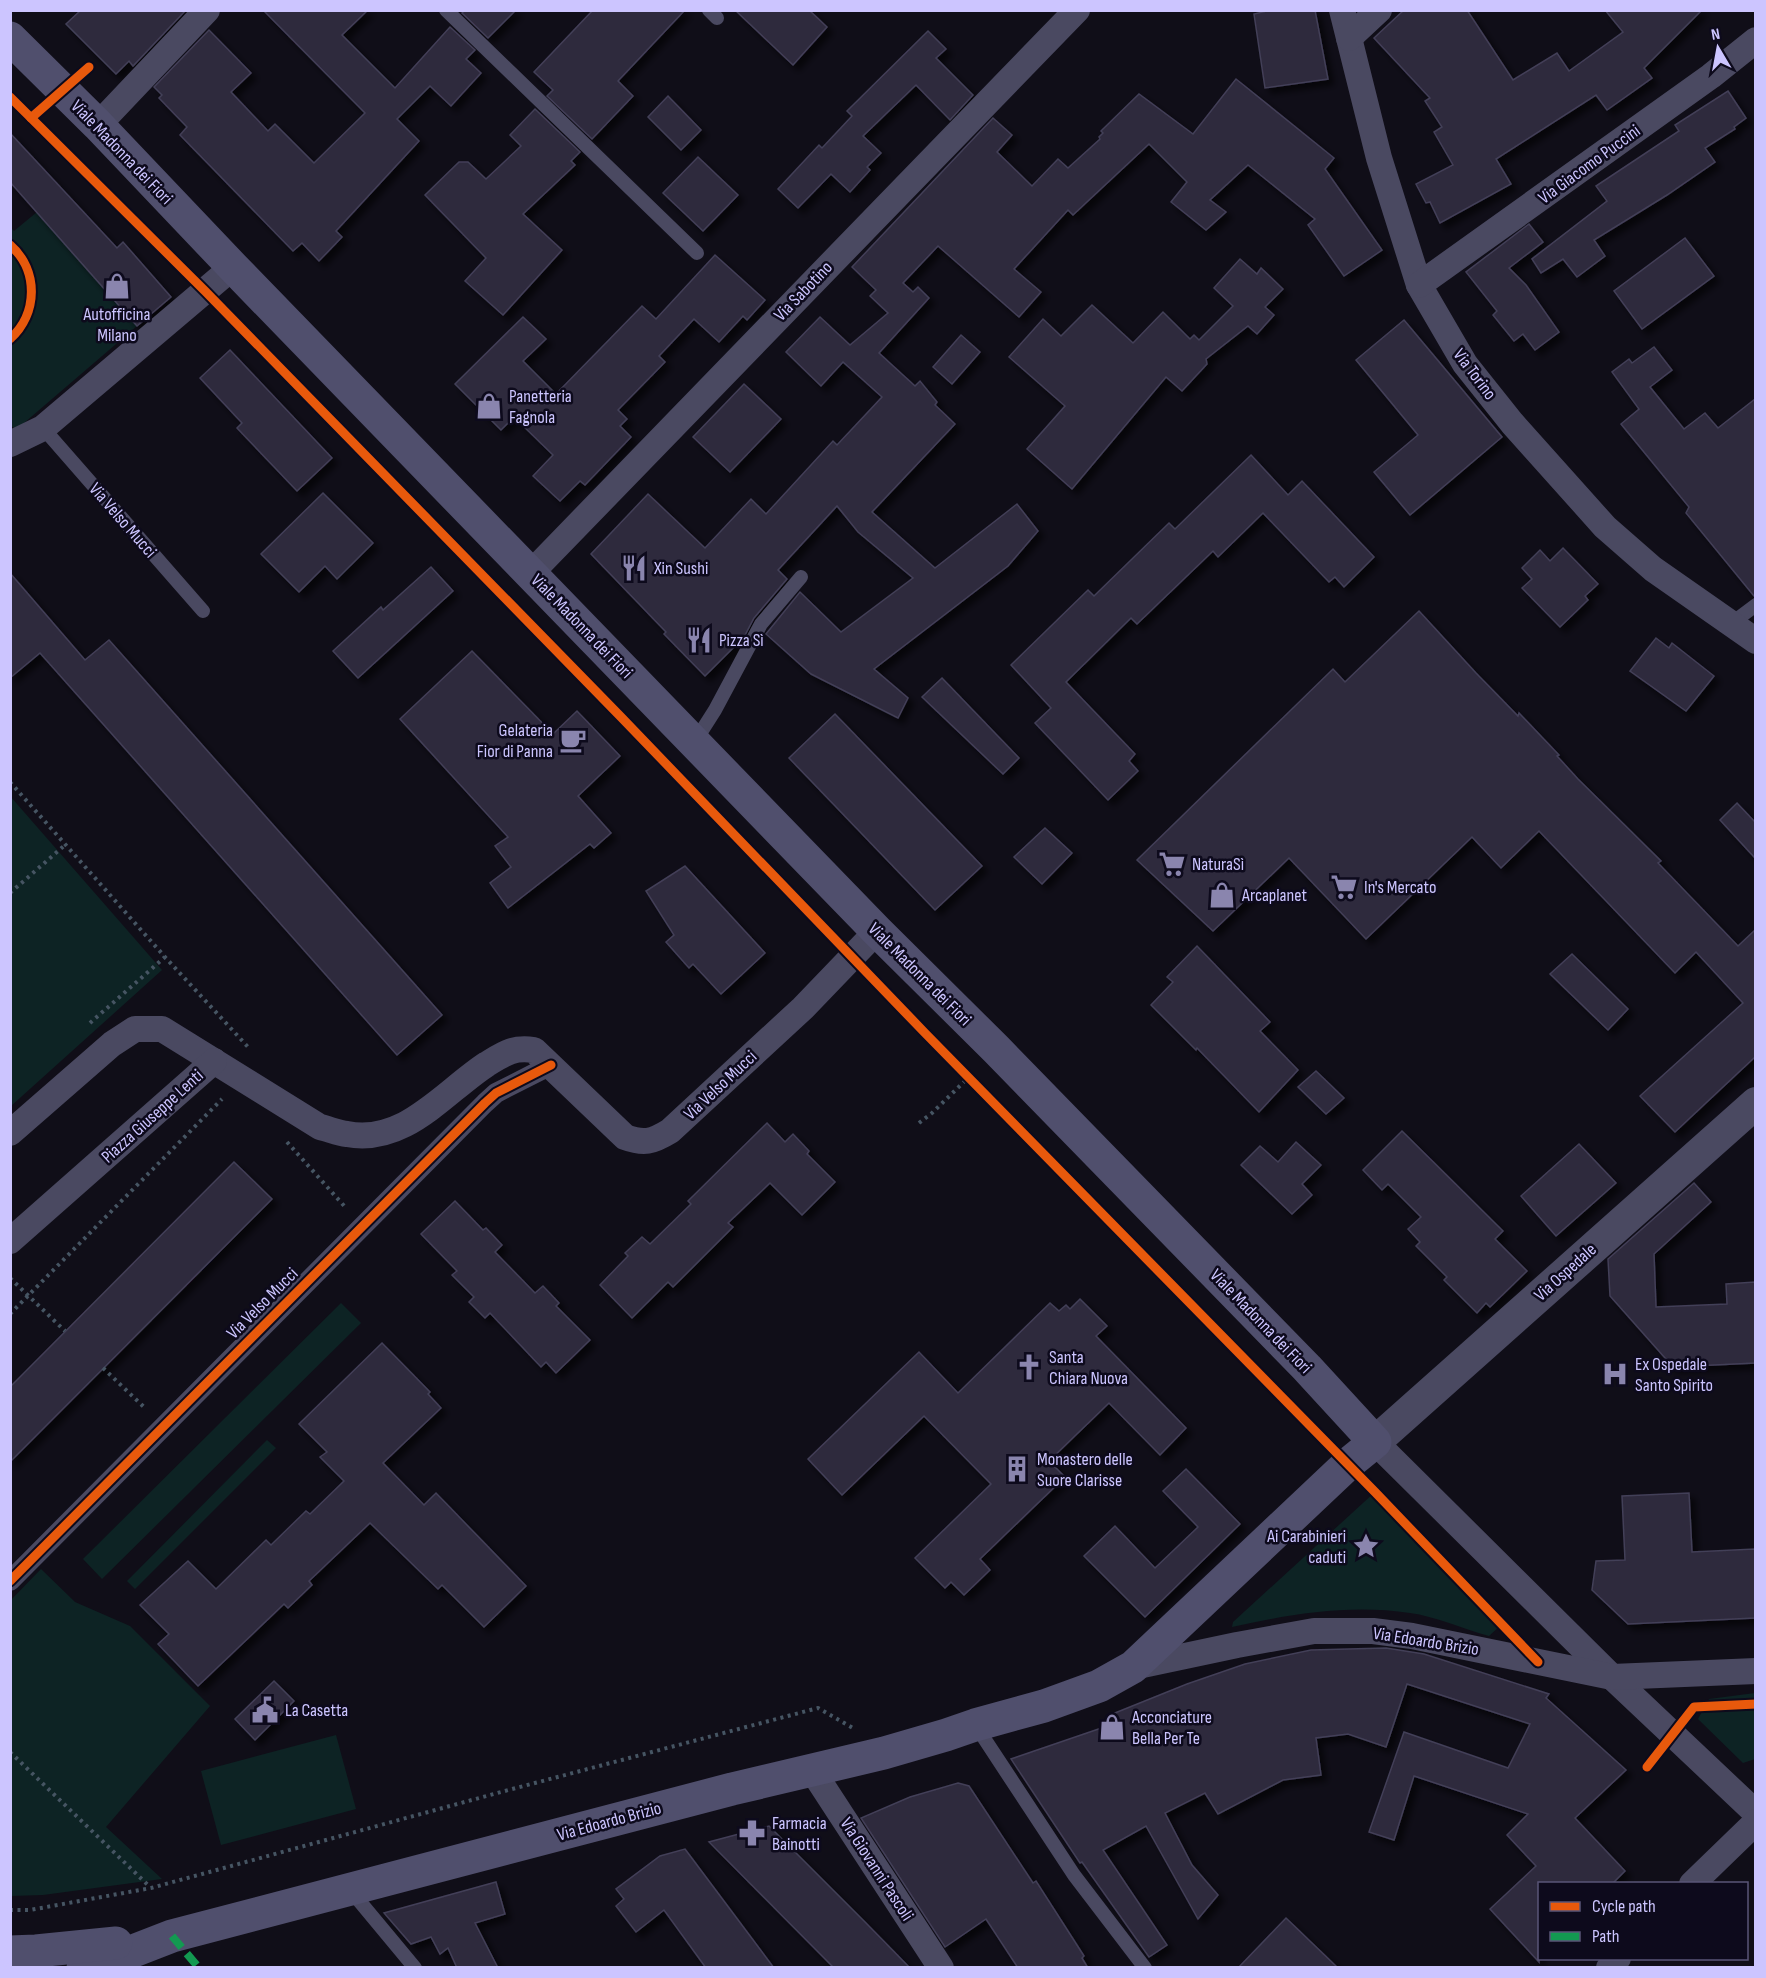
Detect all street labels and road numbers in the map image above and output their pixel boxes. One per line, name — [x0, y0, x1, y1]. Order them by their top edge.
street label: Viale Madonna dei Fiori — [67, 96, 177, 209]
street label: Via Giacomo Puccini — [1534, 120, 1644, 208]
street label: Via Sabotino — [770, 257, 837, 326]
street label: Via Torino — [1449, 345, 1501, 404]
street label: Via Velso Mucci — [84, 479, 161, 562]
street label: Viale Madonna dei Fiori — [527, 570, 637, 683]
street label: Viale Madonna dei Fiori — [864, 918, 976, 1030]
street label: Via Velso Mucci — [680, 1046, 761, 1124]
street label: Piazza Giuseppe Lenti — [97, 1065, 207, 1168]
street label: Via Ospedale — [1530, 1239, 1601, 1306]
street label: Via Velso Mucci — [222, 1263, 302, 1343]
street label: Viale Madonna dei Fiori — [1206, 1265, 1316, 1378]
street label: Via Edoardo Brizio — [1371, 1623, 1480, 1660]
street label: Via Edoardo Brizio — [555, 1797, 664, 1845]
street label: Via Giovanni Pascoli — [835, 1814, 918, 1925]

